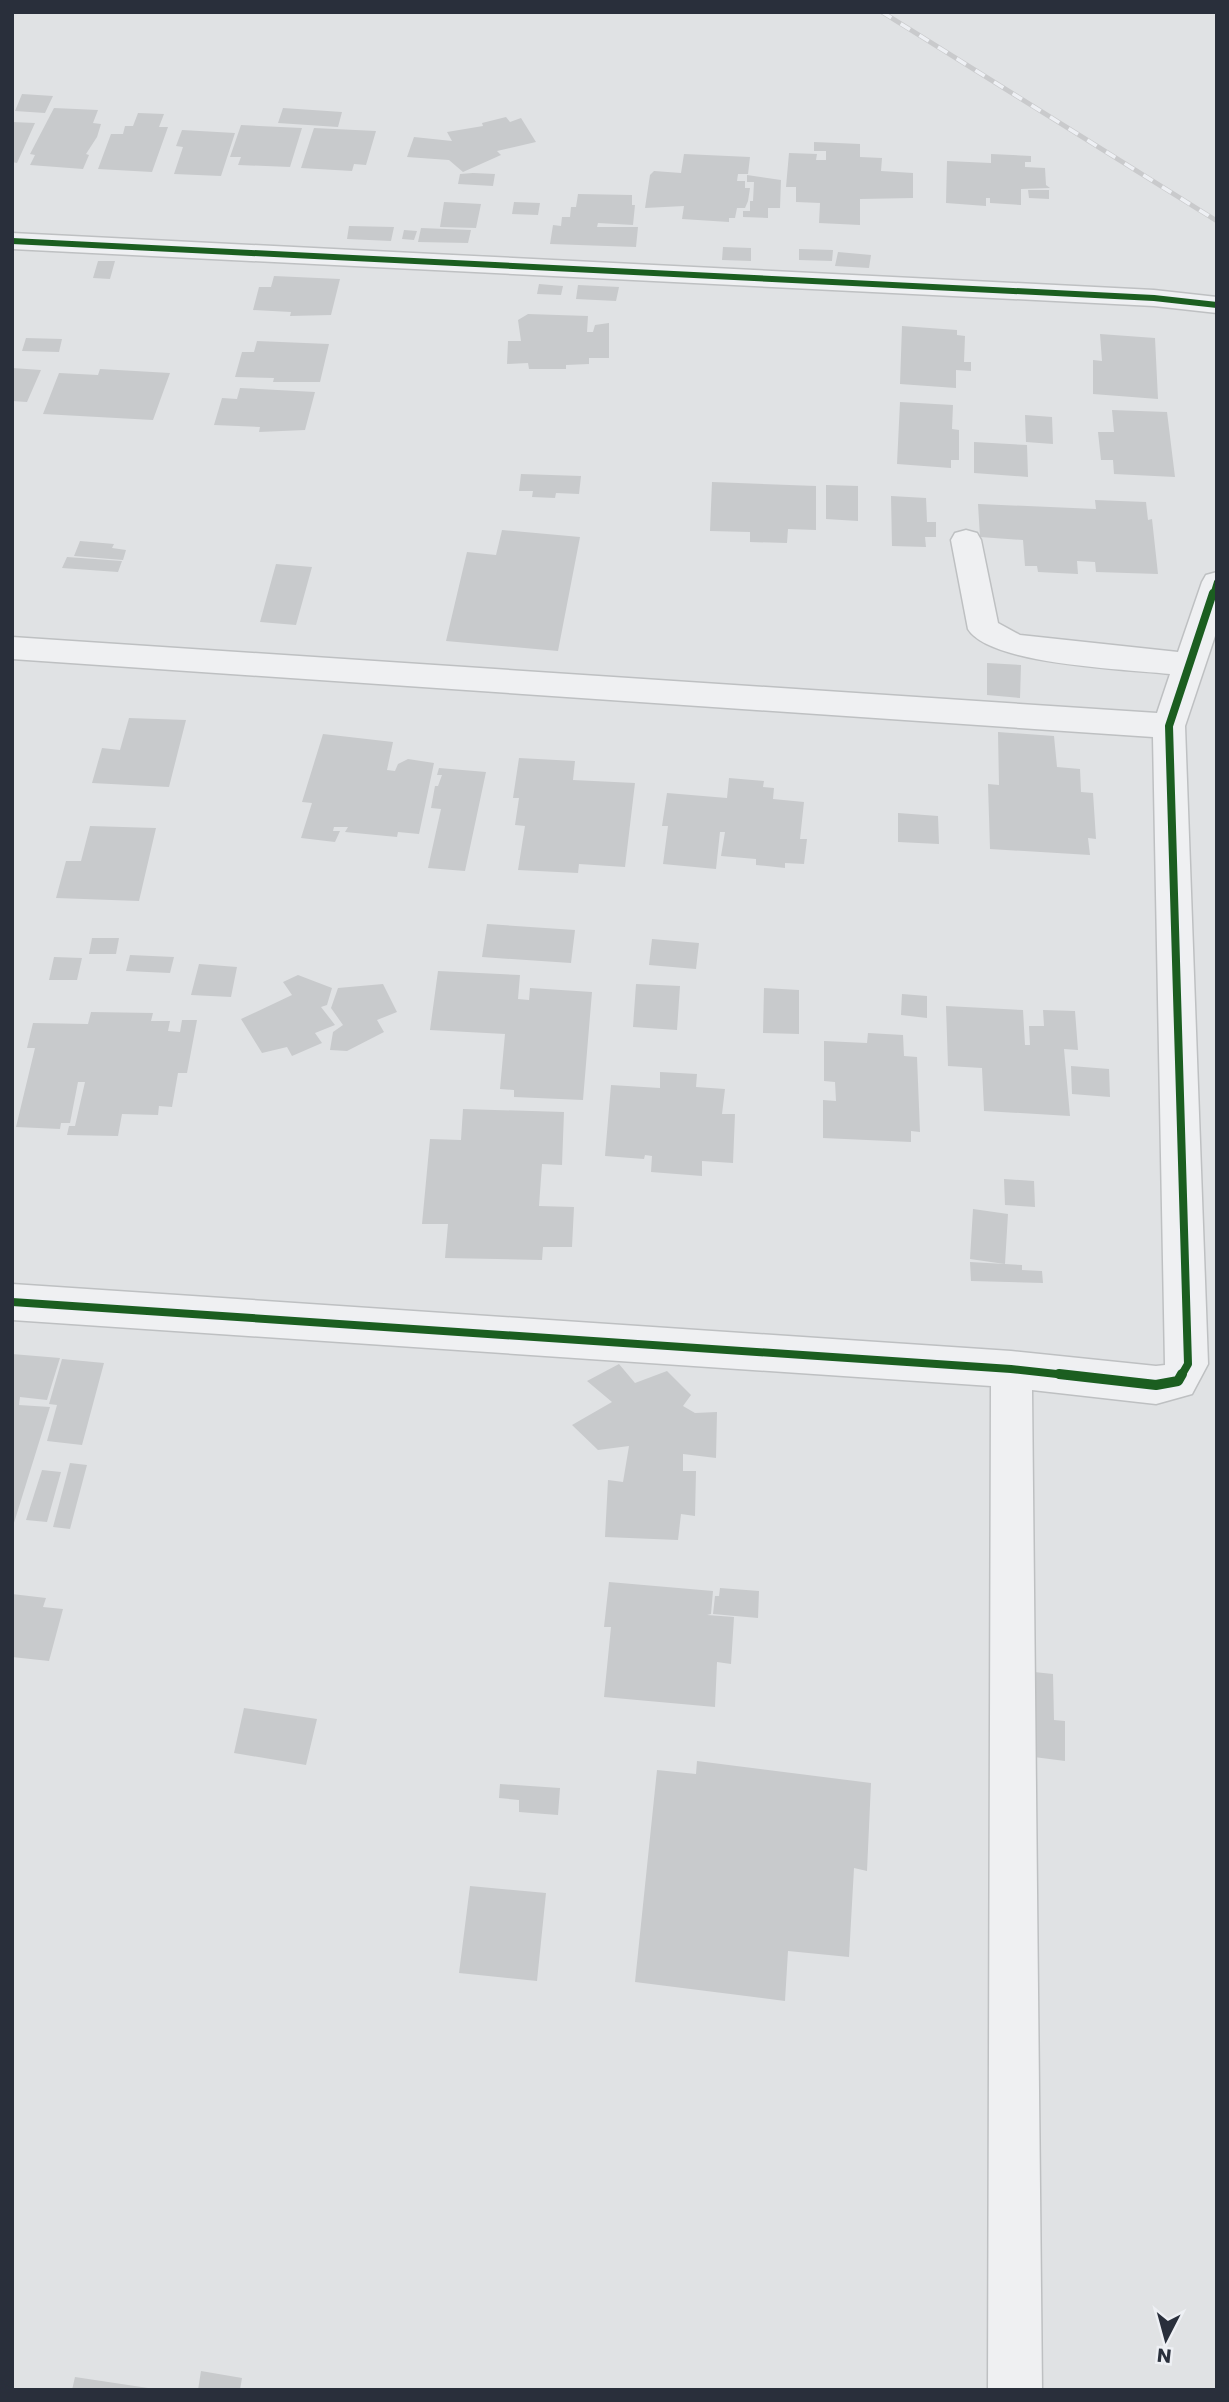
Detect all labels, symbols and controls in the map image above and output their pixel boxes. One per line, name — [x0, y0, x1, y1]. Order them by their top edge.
north arrow — [1131, 2304, 1201, 2374]
text: N — [1156, 2341, 1173, 2370]

